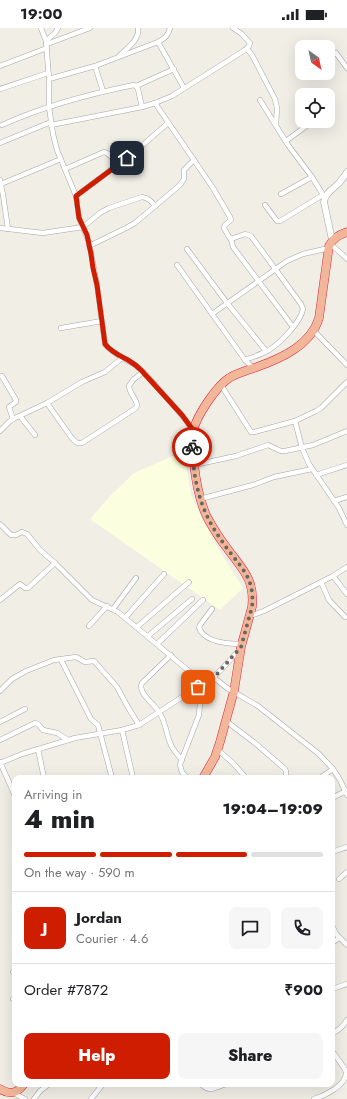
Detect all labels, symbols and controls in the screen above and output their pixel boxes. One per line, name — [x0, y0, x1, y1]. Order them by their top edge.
text: 19:00 — [20, 3, 62, 25]
north arrow — [295, 40, 335, 80]
map controls — [295, 40, 335, 128]
button: locate — [295, 88, 335, 128]
pin — [110, 141, 144, 175]
icon: home — [116, 147, 138, 169]
courier — [172, 427, 212, 467]
icon: bike — [181, 436, 203, 458]
pin — [181, 670, 215, 704]
icon: bag — [187, 676, 209, 698]
text: Arriving in — [24, 785, 82, 804]
text: 19:04–19:09 — [223, 798, 323, 820]
text: 4 min — [24, 800, 95, 838]
text: On the way · 590 m — [24, 863, 135, 882]
text: Jordan — [76, 907, 122, 929]
button: chat — [229, 907, 271, 949]
button: phone — [281, 907, 323, 949]
text: J — [43, 917, 47, 939]
text: Courier · 4.6 — [76, 929, 149, 948]
text: Order #7872 — [24, 979, 108, 1001]
text: ₹900 — [285, 979, 323, 1001]
button: Help — [24, 1033, 170, 1079]
button: Share — [178, 1033, 323, 1079]

